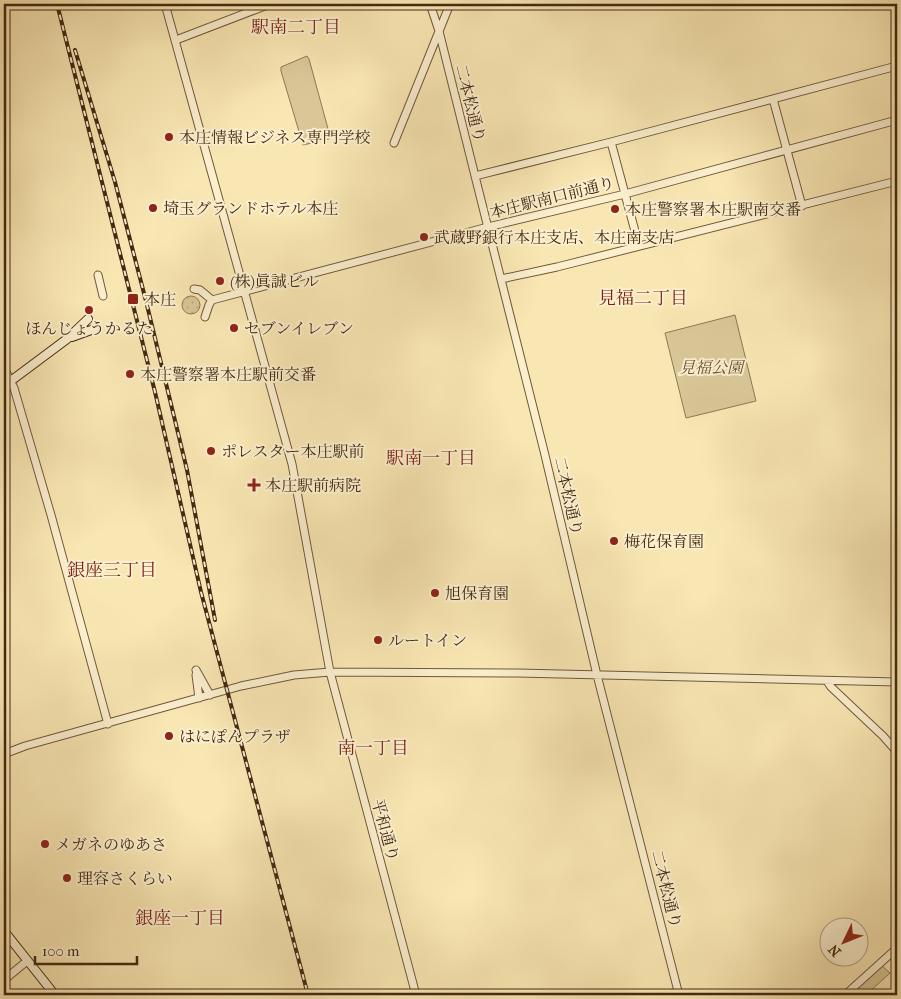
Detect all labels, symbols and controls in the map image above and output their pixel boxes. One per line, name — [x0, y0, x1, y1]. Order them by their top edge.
district label: 駅南二丁目 — [251, 17, 341, 38]
street label: 二本松通り — [452, 62, 489, 144]
place label: 本庄情報ビジネス専門学校 — [179, 128, 371, 147]
marker: 本庄情報ビジネス専門学校 — [163, 131, 175, 143]
street label: 本庄駅南口前通り — [488, 173, 617, 222]
place label: 埼玉グランドホテル本庄 — [163, 199, 338, 218]
place label: 本庄警察署本庄駅南交番 — [625, 200, 801, 219]
marker: 埼玉グランドホテル本庄 — [147, 202, 159, 214]
marker: 本庄警察署本庄駅南交番 — [609, 203, 621, 215]
place label: 武蔵野銀行本庄支店、本庄南支店 — [434, 228, 674, 247]
marker: 武蔵野銀行本庄支店、本庄南支店 — [418, 231, 430, 243]
place label: (株)眞誠ビル — [230, 272, 319, 291]
marker: (株)眞誠ビル — [214, 275, 226, 287]
district label: 見福二丁目 — [598, 288, 688, 309]
place label: 本庄 — [144, 290, 176, 309]
marker: 本庄 — [126, 292, 140, 306]
marker: ほんじょうかるた — [83, 304, 95, 316]
place label: ほんじょうかるた — [25, 319, 153, 338]
place label: セブンイレブン — [244, 319, 354, 338]
marker: セブンイレブン — [228, 322, 240, 334]
park label: 見福公園 — [679, 358, 746, 377]
place label: 本庄警察署本庄駅前交番 — [140, 365, 316, 384]
marker: 本庄警察署本庄駅前交番 — [124, 368, 136, 380]
place label: ポレスター本庄駅前 — [221, 442, 365, 461]
marker: ポレスター本庄駅前 — [205, 445, 217, 457]
district label: 駅南一丁目 — [386, 448, 476, 469]
street label: 二本松通り — [550, 455, 587, 537]
place label: 本庄駅前病院 — [265, 476, 361, 495]
marker: 本庄駅前病院 — [247, 478, 261, 492]
place label: 梅花保育園 — [624, 532, 704, 551]
marker: 梅花保育園 — [608, 535, 620, 547]
district label: 銀座三丁目 — [67, 560, 157, 581]
place label: 旭保育園 — [445, 584, 509, 603]
marker: 旭保育園 — [429, 587, 441, 599]
place label: ルートイン — [388, 631, 467, 650]
marker: ルートイン — [372, 634, 384, 646]
place label: はにぽんプラザ — [179, 727, 291, 746]
marker: はにぽんプラザ — [163, 730, 175, 742]
district label: 南一丁目 — [337, 738, 409, 759]
street label: 平和通り — [368, 797, 403, 864]
place label: メガネのゆあさ — [55, 835, 167, 854]
marker: メガネのゆあさ — [39, 838, 51, 850]
street label: 二本松通り — [648, 848, 685, 930]
place label: 理容さくらい — [77, 869, 173, 888]
marker: 理容さくらい — [61, 872, 73, 884]
district label: 銀座一丁目 — [135, 908, 225, 929]
north arrow — [818, 916, 868, 966]
scale bar — [35, 934, 138, 966]
text: N — [825, 941, 845, 960]
text: 100 m — [42, 942, 80, 960]

